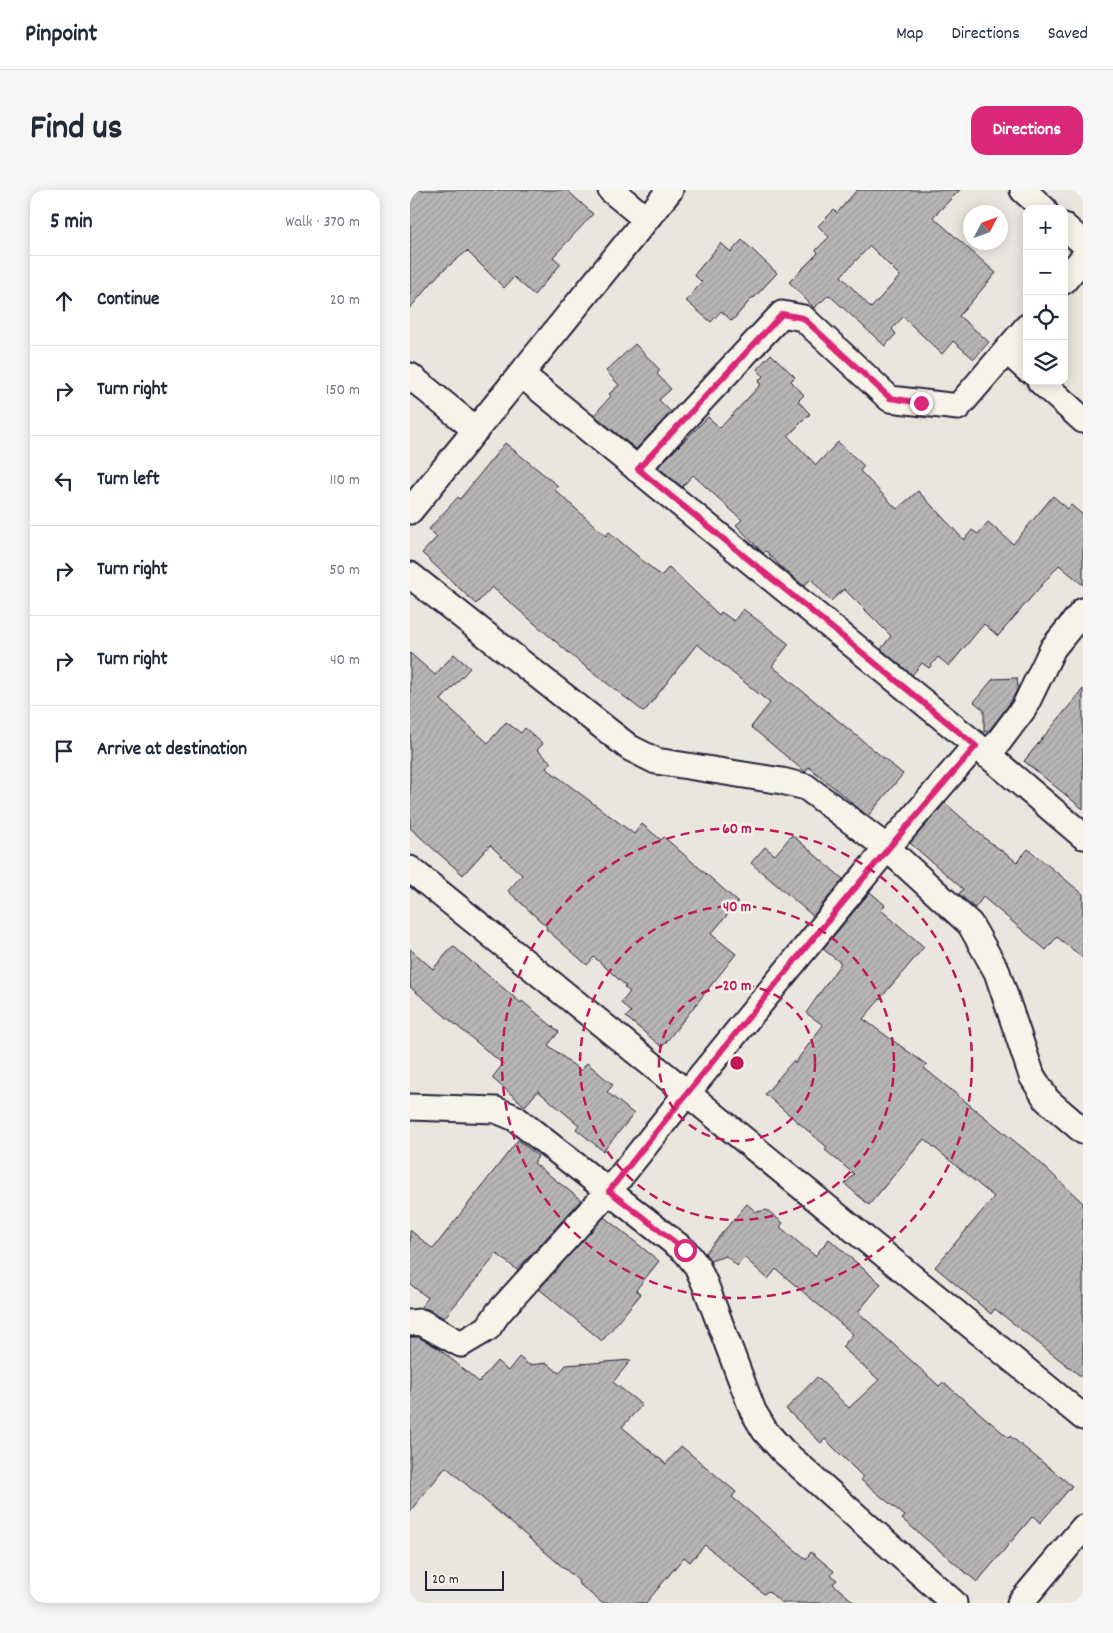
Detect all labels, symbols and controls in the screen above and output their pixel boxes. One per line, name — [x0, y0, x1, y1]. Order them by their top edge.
text: Pinpoint — [25, 18, 97, 52]
text: Map — [896, 22, 923, 47]
text: Directions — [951, 22, 1020, 47]
text: Saved — [1048, 22, 1088, 47]
text: Find us — [30, 105, 122, 155]
button: Directions — [971, 106, 1083, 155]
north arrow — [963, 205, 1008, 250]
map controls — [1023, 205, 1068, 385]
button: + — [1023, 205, 1068, 250]
text: 5 min — [50, 208, 93, 238]
text: Walk · 370 m — [285, 211, 360, 234]
button: − — [1023, 250, 1068, 295]
icon: ahead — [50, 287, 78, 315]
text: Continue — [97, 287, 159, 314]
text: 20 m — [330, 289, 360, 312]
button: locate — [1023, 295, 1068, 340]
button: layers — [1023, 340, 1068, 385]
icon: right — [50, 377, 78, 405]
text: Turn right — [97, 377, 168, 404]
text: 150 m — [326, 379, 360, 402]
route end — [910, 392, 933, 415]
icon: left — [50, 467, 78, 495]
text: Turn left — [97, 467, 160, 494]
text: 110 m — [330, 469, 360, 492]
icon: right — [50, 557, 78, 585]
text: Turn right — [97, 557, 168, 584]
text: 50 m — [329, 559, 360, 582]
icon: right — [50, 647, 78, 675]
text: Turn right — [97, 647, 168, 674]
text: 40 m — [330, 649, 360, 672]
icon: arrive — [50, 737, 78, 765]
text: Arrive at destination — [97, 737, 247, 764]
text: 60 m — [722, 819, 752, 841]
text: 40 m — [723, 897, 751, 919]
text: 20 m — [723, 976, 751, 998]
centre of rings — [728, 1054, 746, 1072]
route start — [674, 1239, 697, 1262]
scale bar — [425, 1568, 504, 1591]
text: 20 m — [432, 1570, 459, 1590]

